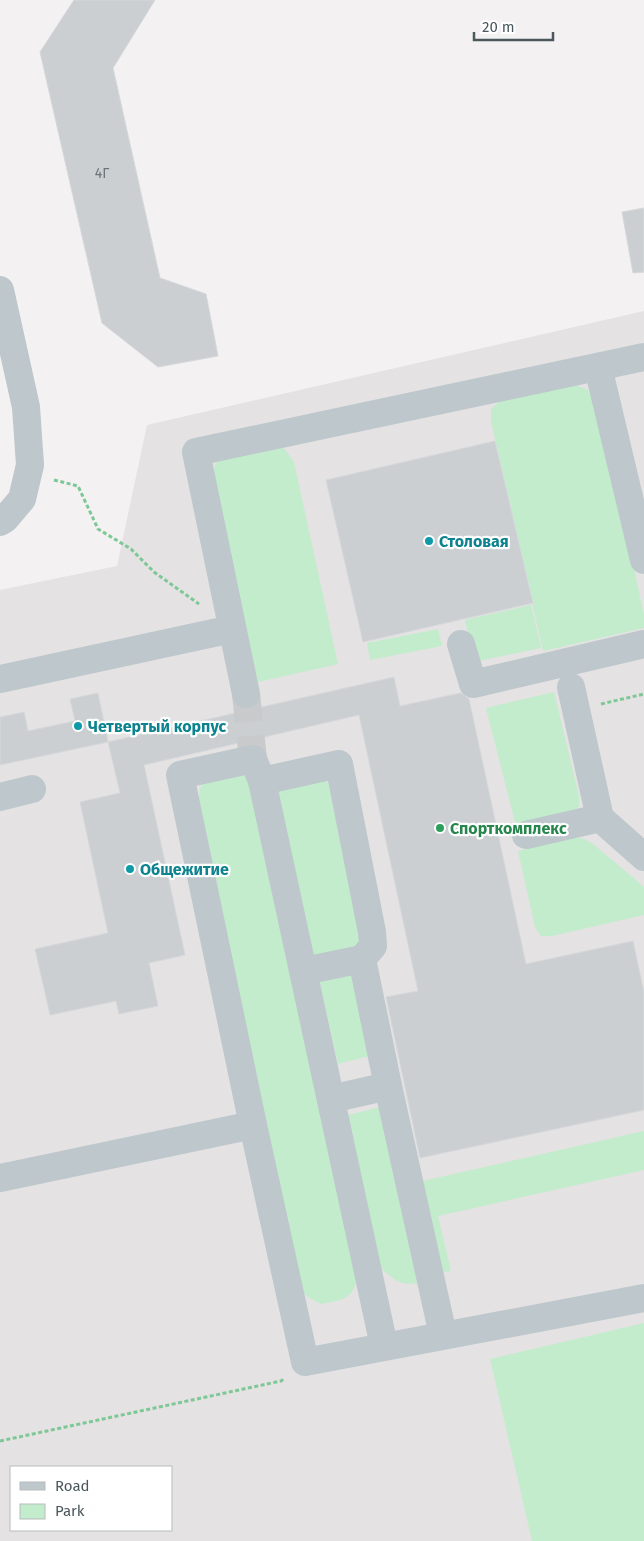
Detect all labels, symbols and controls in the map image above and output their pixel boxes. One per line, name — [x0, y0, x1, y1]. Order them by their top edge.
scale bar — [474, 10, 553, 42]
text: 20 m — [482, 18, 515, 36]
house number: 4Г — [95, 165, 109, 182]
place label: Столовая — [439, 532, 509, 551]
marker: Столовая — [423, 535, 435, 547]
place label: Четвертый корпус — [88, 717, 227, 736]
marker: Четвертый корпус — [72, 720, 84, 732]
place label: Спорткомплекс — [450, 819, 567, 838]
marker: Спорткомплекс — [434, 822, 446, 834]
place label: Общежитие — [140, 860, 229, 879]
marker: Общежитие — [124, 863, 136, 875]
legend — [10, 1466, 172, 1531]
text: Road — [55, 1477, 90, 1495]
text: Park — [55, 1502, 85, 1520]

